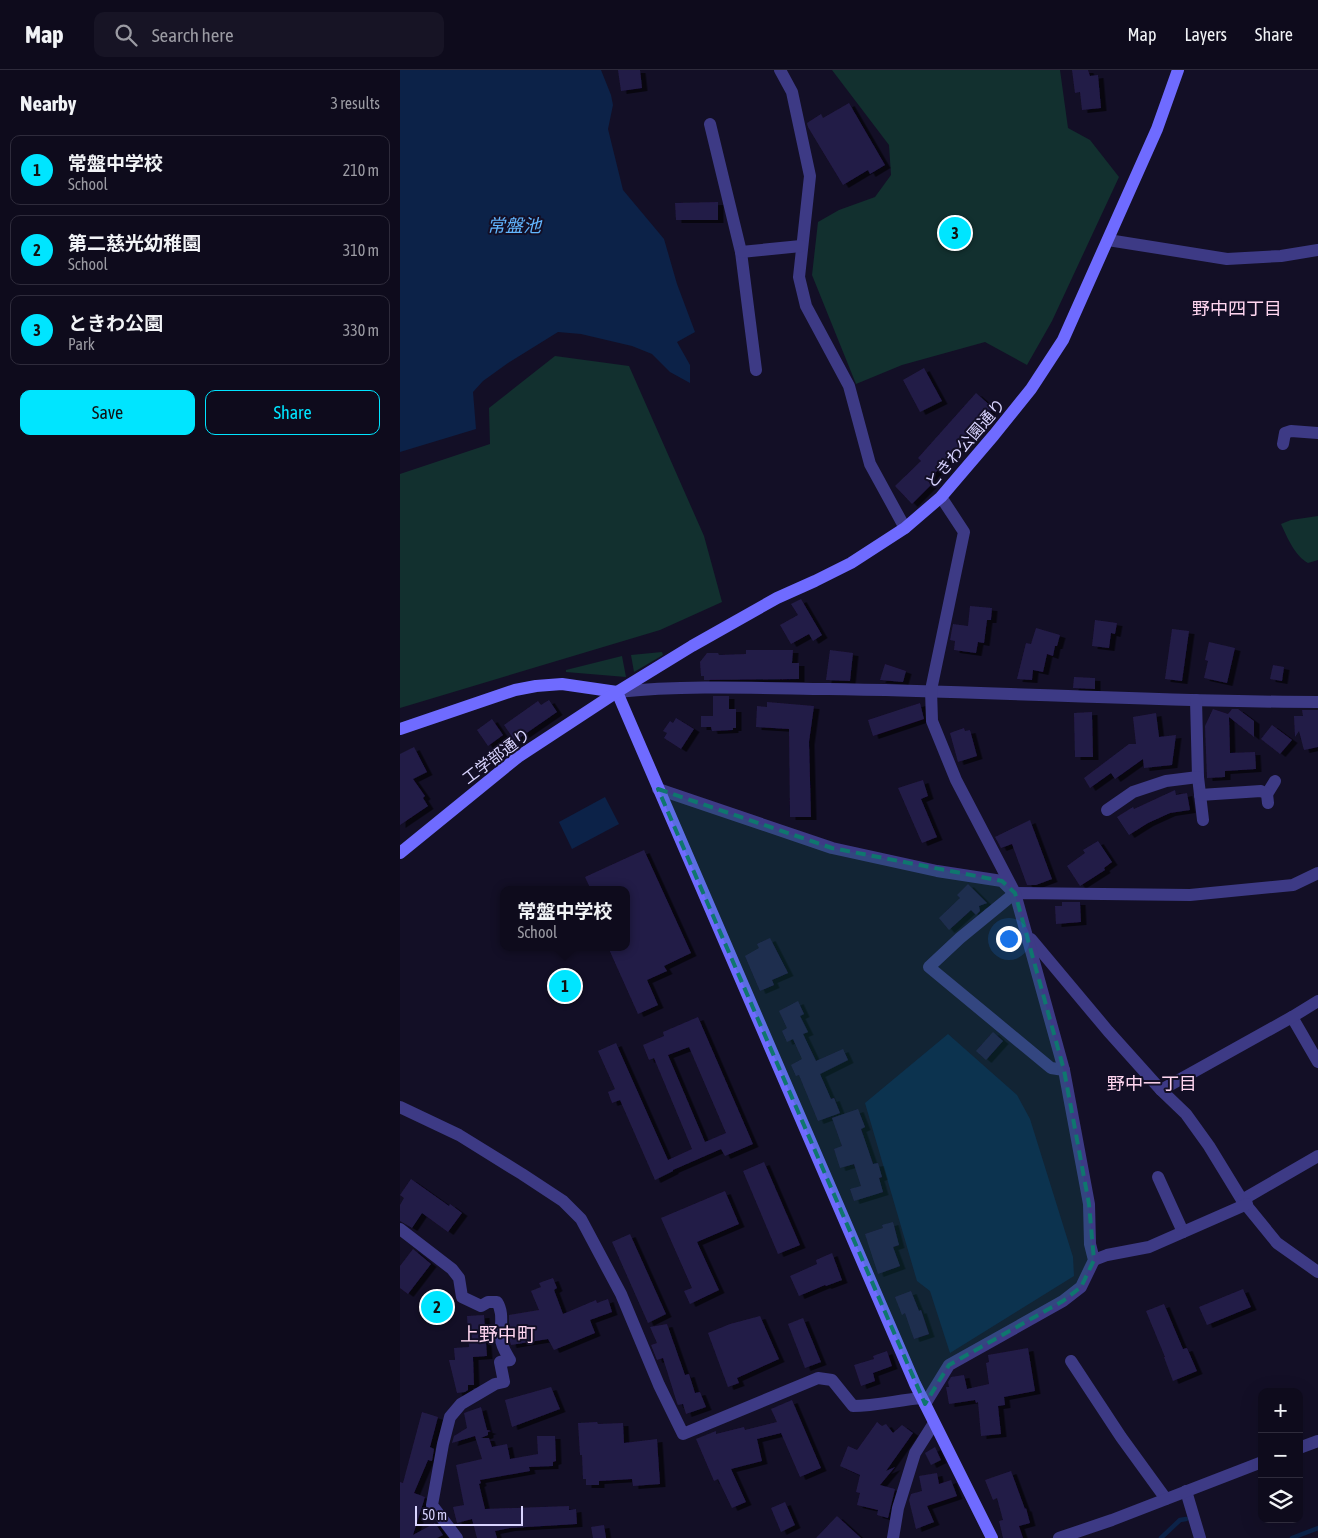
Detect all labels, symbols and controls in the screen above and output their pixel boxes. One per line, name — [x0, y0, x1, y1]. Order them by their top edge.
search box — [94, 12, 444, 57]
text: Map — [25, 21, 64, 48]
icon: search — [112, 21, 140, 49]
text: Search here — [152, 24, 234, 46]
text: Map — [1127, 24, 1156, 45]
text: Layers — [1184, 24, 1227, 45]
text: Share — [1255, 24, 1293, 45]
text: Nearby — [20, 91, 76, 115]
text: 3 results — [330, 94, 380, 112]
text: 常盤中学校 — [68, 152, 163, 174]
text: 1 — [33, 161, 41, 179]
text: 210 m — [343, 161, 379, 179]
text: School — [68, 175, 108, 193]
pin: 3 — [939, 214, 971, 252]
water label: 常盤池 — [487, 215, 543, 236]
text: 第二慈光幼稚園 — [68, 232, 201, 254]
text: 2 — [33, 241, 41, 259]
text: 310 m — [343, 241, 379, 259]
text: School — [68, 255, 108, 273]
district label: 野中四丁目 — [1192, 298, 1282, 319]
text: ときわ公園 — [68, 312, 163, 334]
text: 3 — [33, 321, 41, 339]
text: 330 m — [343, 321, 379, 339]
text: Park — [68, 335, 95, 353]
button: Save — [20, 390, 195, 435]
button: Share — [205, 390, 380, 435]
street label: ときわ公園通り — [921, 395, 1009, 491]
street label: 工学部通り — [459, 725, 533, 787]
popup — [500, 886, 630, 951]
text: 常盤中学校 — [517, 900, 613, 922]
text: School — [517, 923, 557, 941]
your location — [996, 926, 1022, 952]
pin: 1 — [549, 967, 581, 1005]
district label: 野中一丁目 — [1107, 1073, 1197, 1094]
pin: 2 — [421, 1288, 453, 1326]
district label: 上野中町 — [460, 1323, 536, 1345]
map controls — [1258, 1388, 1303, 1523]
button: + — [1258, 1388, 1303, 1433]
button: − — [1258, 1433, 1303, 1478]
button: layers — [1258, 1478, 1303, 1523]
scale bar — [415, 1503, 522, 1526]
text: 50 m — [422, 1507, 447, 1523]

